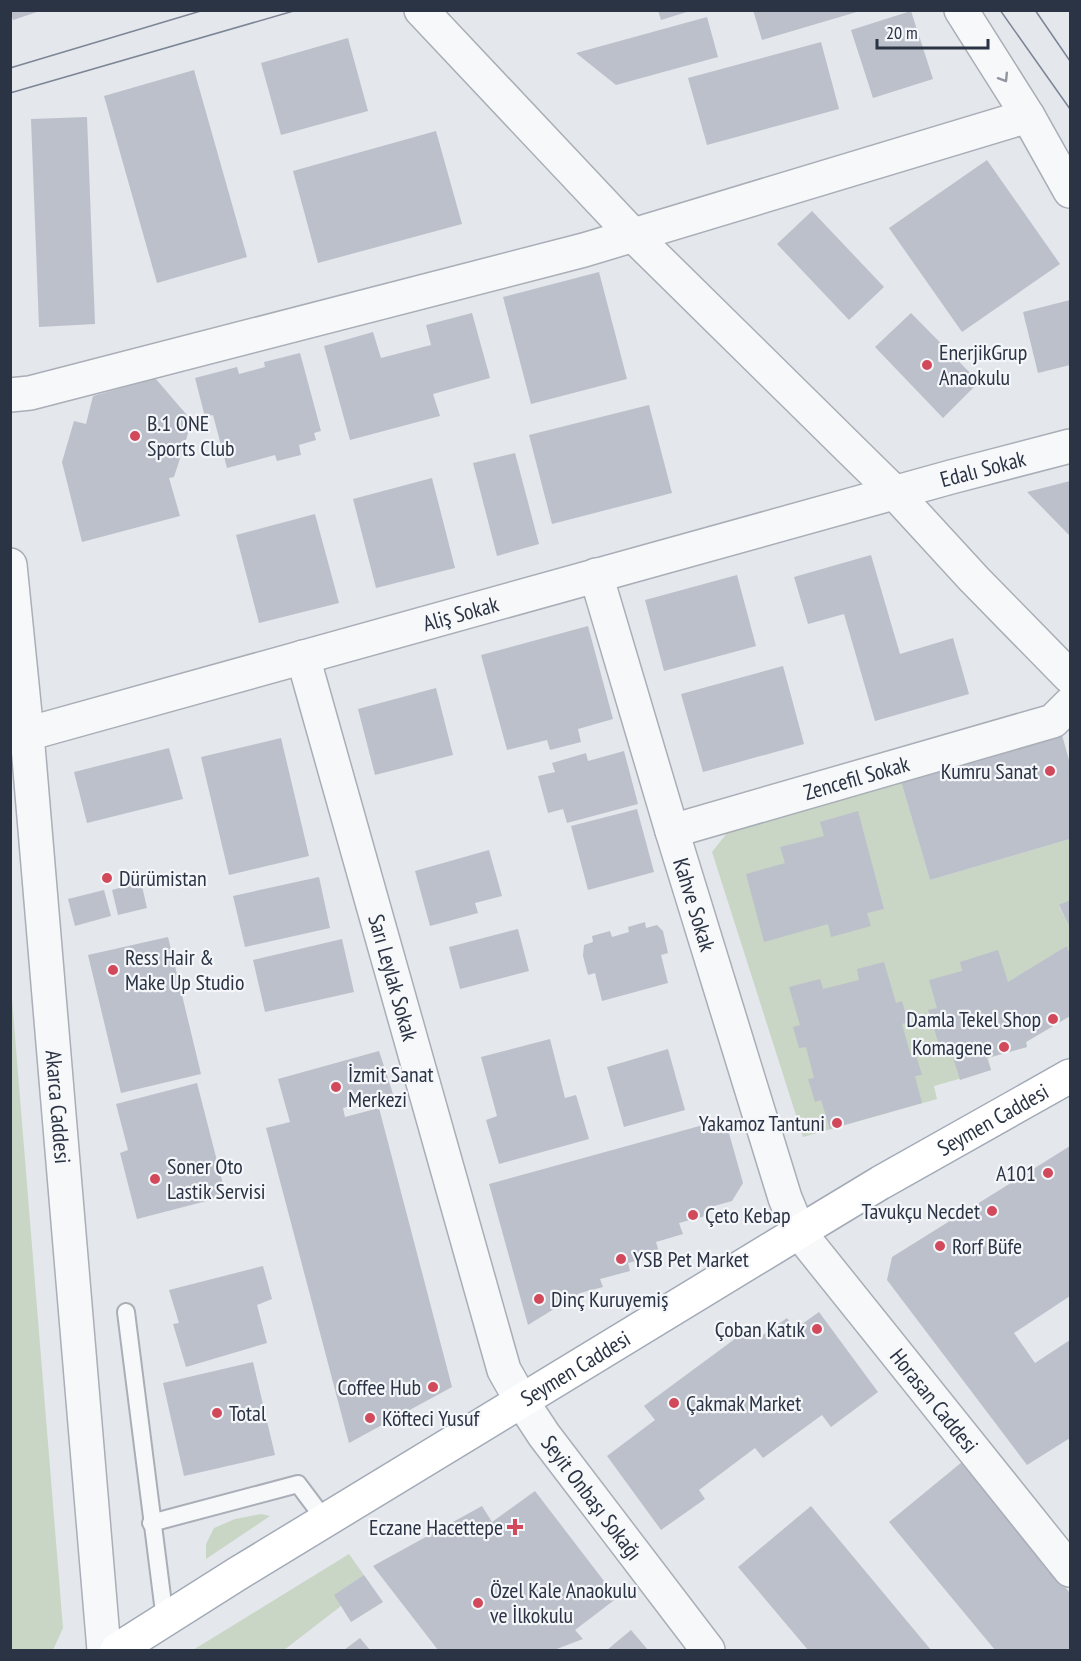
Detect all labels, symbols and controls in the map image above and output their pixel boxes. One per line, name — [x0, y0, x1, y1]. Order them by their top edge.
scale bar — [877, 12, 988, 50]
text: 20 m — [886, 21, 918, 44]
one-way arrow — [996, 72, 1008, 82]
place label: EnerjikGrup Anaokulu — [939, 338, 1027, 391]
marker: EnerjikGrup Anaokulu — [920, 358, 934, 372]
place label: B.1 ONE Sports Club — [147, 409, 235, 462]
marker: B.1 ONE Sports Club — [128, 429, 142, 443]
street label: Edalı Sokak — [937, 444, 1029, 493]
street label: Aliş Sokak — [420, 589, 502, 637]
street label: Zencefil Sokak — [800, 749, 913, 806]
place label: Kumru Sanat — [941, 757, 1038, 785]
marker: Kumru Sanat — [1043, 764, 1057, 778]
street label: Kahve Sokak — [667, 855, 722, 955]
place label: Dürümistan — [119, 864, 207, 892]
marker: Dürümistan — [100, 871, 114, 885]
street label: Sarı Leylak Sokak — [362, 911, 425, 1044]
place label: Ress Hair & Make Up Studio — [125, 943, 244, 996]
marker: Ress Hair & Make Up Studio — [106, 963, 120, 977]
place label: Damla Tekel Shop — [906, 1005, 1041, 1033]
marker: Damla Tekel Shop — [1046, 1012, 1060, 1026]
place label: Komagene — [912, 1033, 992, 1061]
marker: Komagene — [997, 1040, 1011, 1054]
street label: Akarca Caddesi — [40, 1049, 77, 1165]
place label: İzmit Sanat Merkezi — [348, 1060, 434, 1113]
street label: Seymen Caddesi — [932, 1077, 1053, 1162]
marker: İzmit Sanat Merkezi — [329, 1080, 343, 1094]
place label: Yakamoz Tantuni — [699, 1109, 825, 1137]
marker: Yakamoz Tantuni — [830, 1116, 844, 1130]
place label: Soner Oto Lastik Servisi — [167, 1152, 266, 1205]
place label: A101 — [996, 1159, 1036, 1187]
marker: A101 — [1041, 1166, 1055, 1180]
marker: Soner Oto Lastik Servisi — [148, 1172, 162, 1186]
place label: Tavukçu Necdet — [862, 1197, 980, 1225]
place label: Çeto Kebap — [705, 1201, 791, 1229]
marker: Tavukçu Necdet — [985, 1204, 999, 1218]
marker: Çeto Kebap — [686, 1208, 700, 1222]
place label: Rorf Büfe — [952, 1232, 1022, 1260]
marker: Rorf Büfe — [933, 1239, 947, 1253]
place label: YSB Pet Market — [633, 1245, 749, 1273]
marker: YSB Pet Market — [614, 1252, 628, 1266]
place label: Dinç Kuruyemiş — [551, 1285, 668, 1313]
marker: Dinç Kuruyemiş — [532, 1292, 546, 1306]
place label: Çoban Katık — [715, 1315, 805, 1343]
marker: Çoban Katık — [810, 1322, 824, 1336]
street label: Seymen Caddesi — [515, 1324, 635, 1412]
street label: Horasan Caddesi — [884, 1343, 984, 1458]
place label: Coffee Hub — [338, 1373, 421, 1401]
marker: Coffee Hub — [426, 1380, 440, 1394]
place label: Çakmak Market — [686, 1389, 801, 1417]
marker: Çakmak Market — [667, 1396, 681, 1410]
place label: Total — [229, 1399, 267, 1427]
place label: Köfteci Yusuf — [382, 1404, 480, 1432]
marker: Total — [210, 1406, 224, 1420]
marker: Köfteci Yusuf — [363, 1411, 377, 1425]
street label: Seyit Onbaşı Sokağı — [535, 1430, 648, 1566]
place label: Eczane Hacettepe — [369, 1513, 503, 1541]
marker: Eczane Hacettepe — [508, 1520, 522, 1534]
place label: Özel Kale Anaokulu ve İlkokulu — [490, 1576, 637, 1629]
marker: Özel Kale Anaokulu ve İlkokulu — [471, 1596, 485, 1610]

